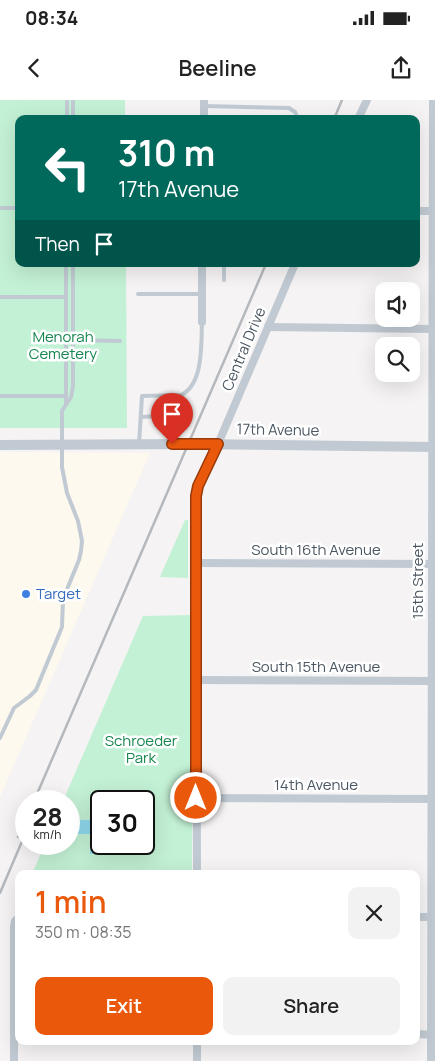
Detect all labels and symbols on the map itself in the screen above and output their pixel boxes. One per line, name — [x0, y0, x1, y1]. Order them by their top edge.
street label: Central Drive — [216, 303, 271, 394]
park label: Menorah Cemetery — [29, 326, 97, 364]
pin — [151, 393, 193, 444]
street label: 17th Avenue — [237, 418, 320, 441]
street label: South 16th Avenue — [251, 539, 381, 560]
street label: 15th Street — [407, 543, 428, 619]
place label: Target — [36, 583, 81, 604]
marker: Target — [20, 588, 32, 600]
street label: South 15th Avenue — [252, 656, 381, 677]
park label: Schroeder Park — [105, 730, 178, 768]
position arrow — [169, 771, 221, 823]
street label: 14th Avenue — [274, 774, 358, 795]
speed limit sign: 30 — [90, 790, 155, 855]

